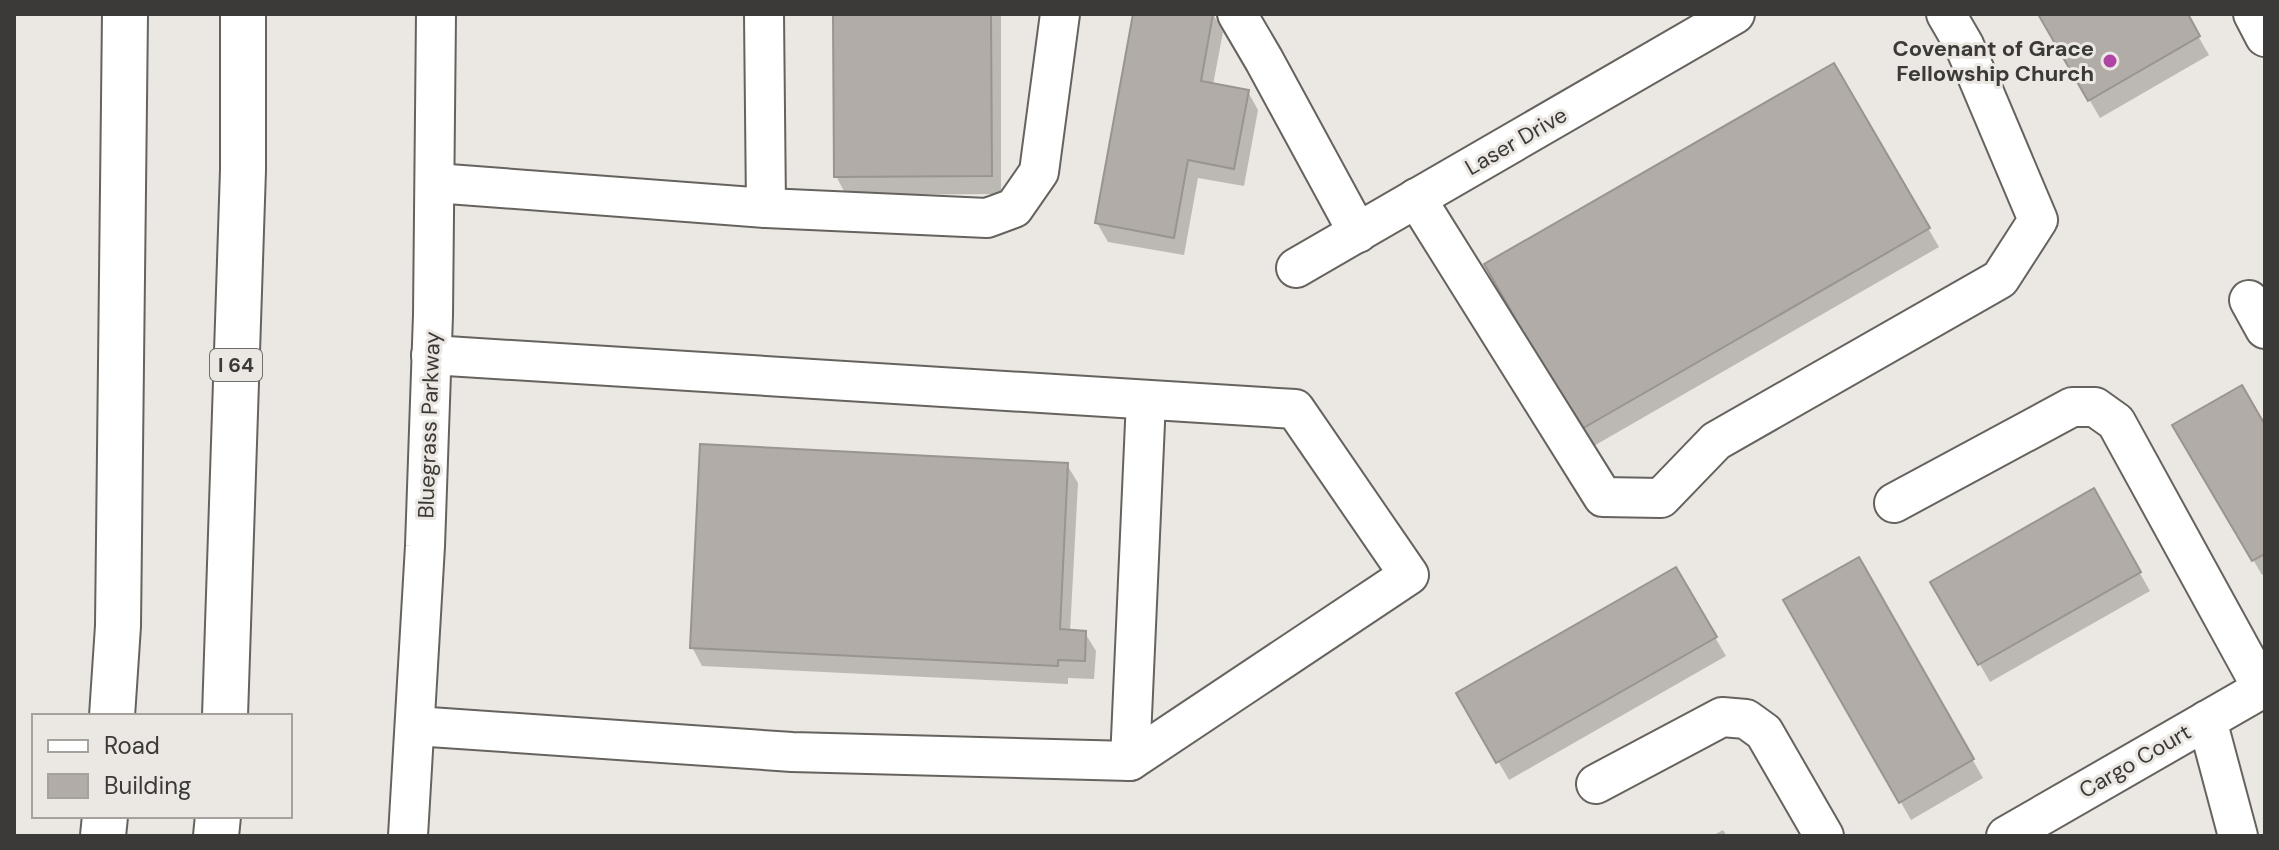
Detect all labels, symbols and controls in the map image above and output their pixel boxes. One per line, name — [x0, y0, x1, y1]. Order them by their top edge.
place label: Covenant of Grace Fellowship Church — [1893, 34, 2094, 88]
marker: Covenant of Grace Fellowship Church — [2101, 52, 2119, 70]
street label: Laser Drive — [1460, 100, 1572, 182]
street label: Bluegrass Parkway — [411, 331, 447, 519]
road number: I 64 — [210, 349, 262, 381]
legend — [32, 714, 292, 818]
street label: Cargo Court — [2074, 717, 2196, 805]
text: Road — [104, 730, 160, 761]
text: Building — [104, 770, 191, 801]

